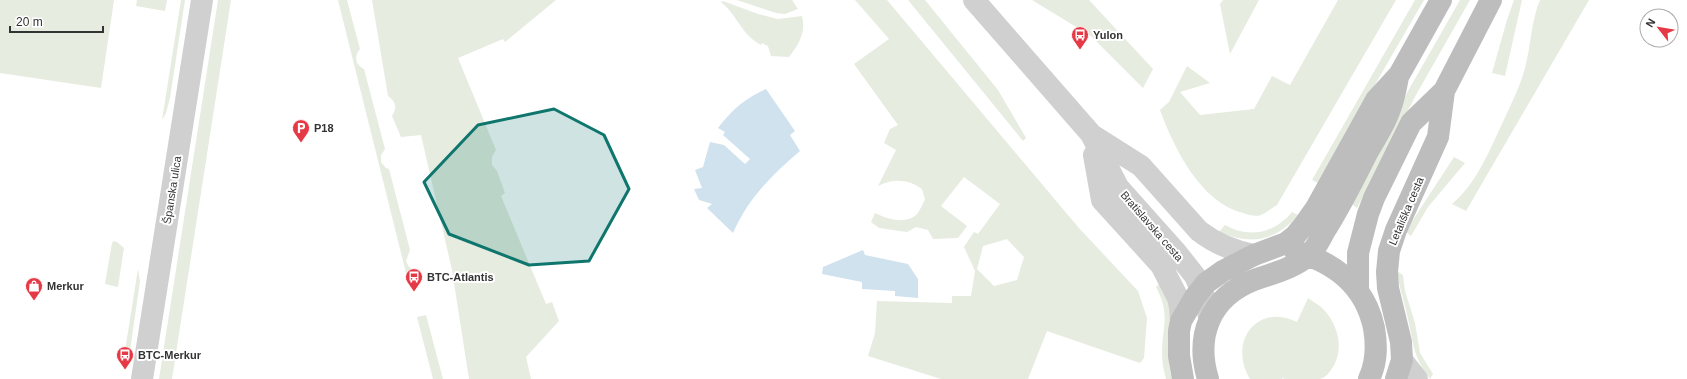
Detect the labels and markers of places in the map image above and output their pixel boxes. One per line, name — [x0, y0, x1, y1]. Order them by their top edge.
bus stop icon: Yulon — [1070, 25, 1090, 50]
place label: Yulon — [1093, 29, 1123, 41]
parking icon: P18 — [291, 118, 311, 143]
place label: P18 — [314, 122, 334, 134]
bus stop icon: BTC-Atlantis — [404, 267, 424, 292]
place label: BTC-Atlantis — [427, 271, 494, 283]
shop icon: Merkur — [24, 276, 44, 301]
place label: Merkur — [47, 280, 84, 292]
bus stop icon: BTC-Merkur — [115, 345, 135, 370]
place label: BTC-Merkur — [138, 349, 202, 361]

